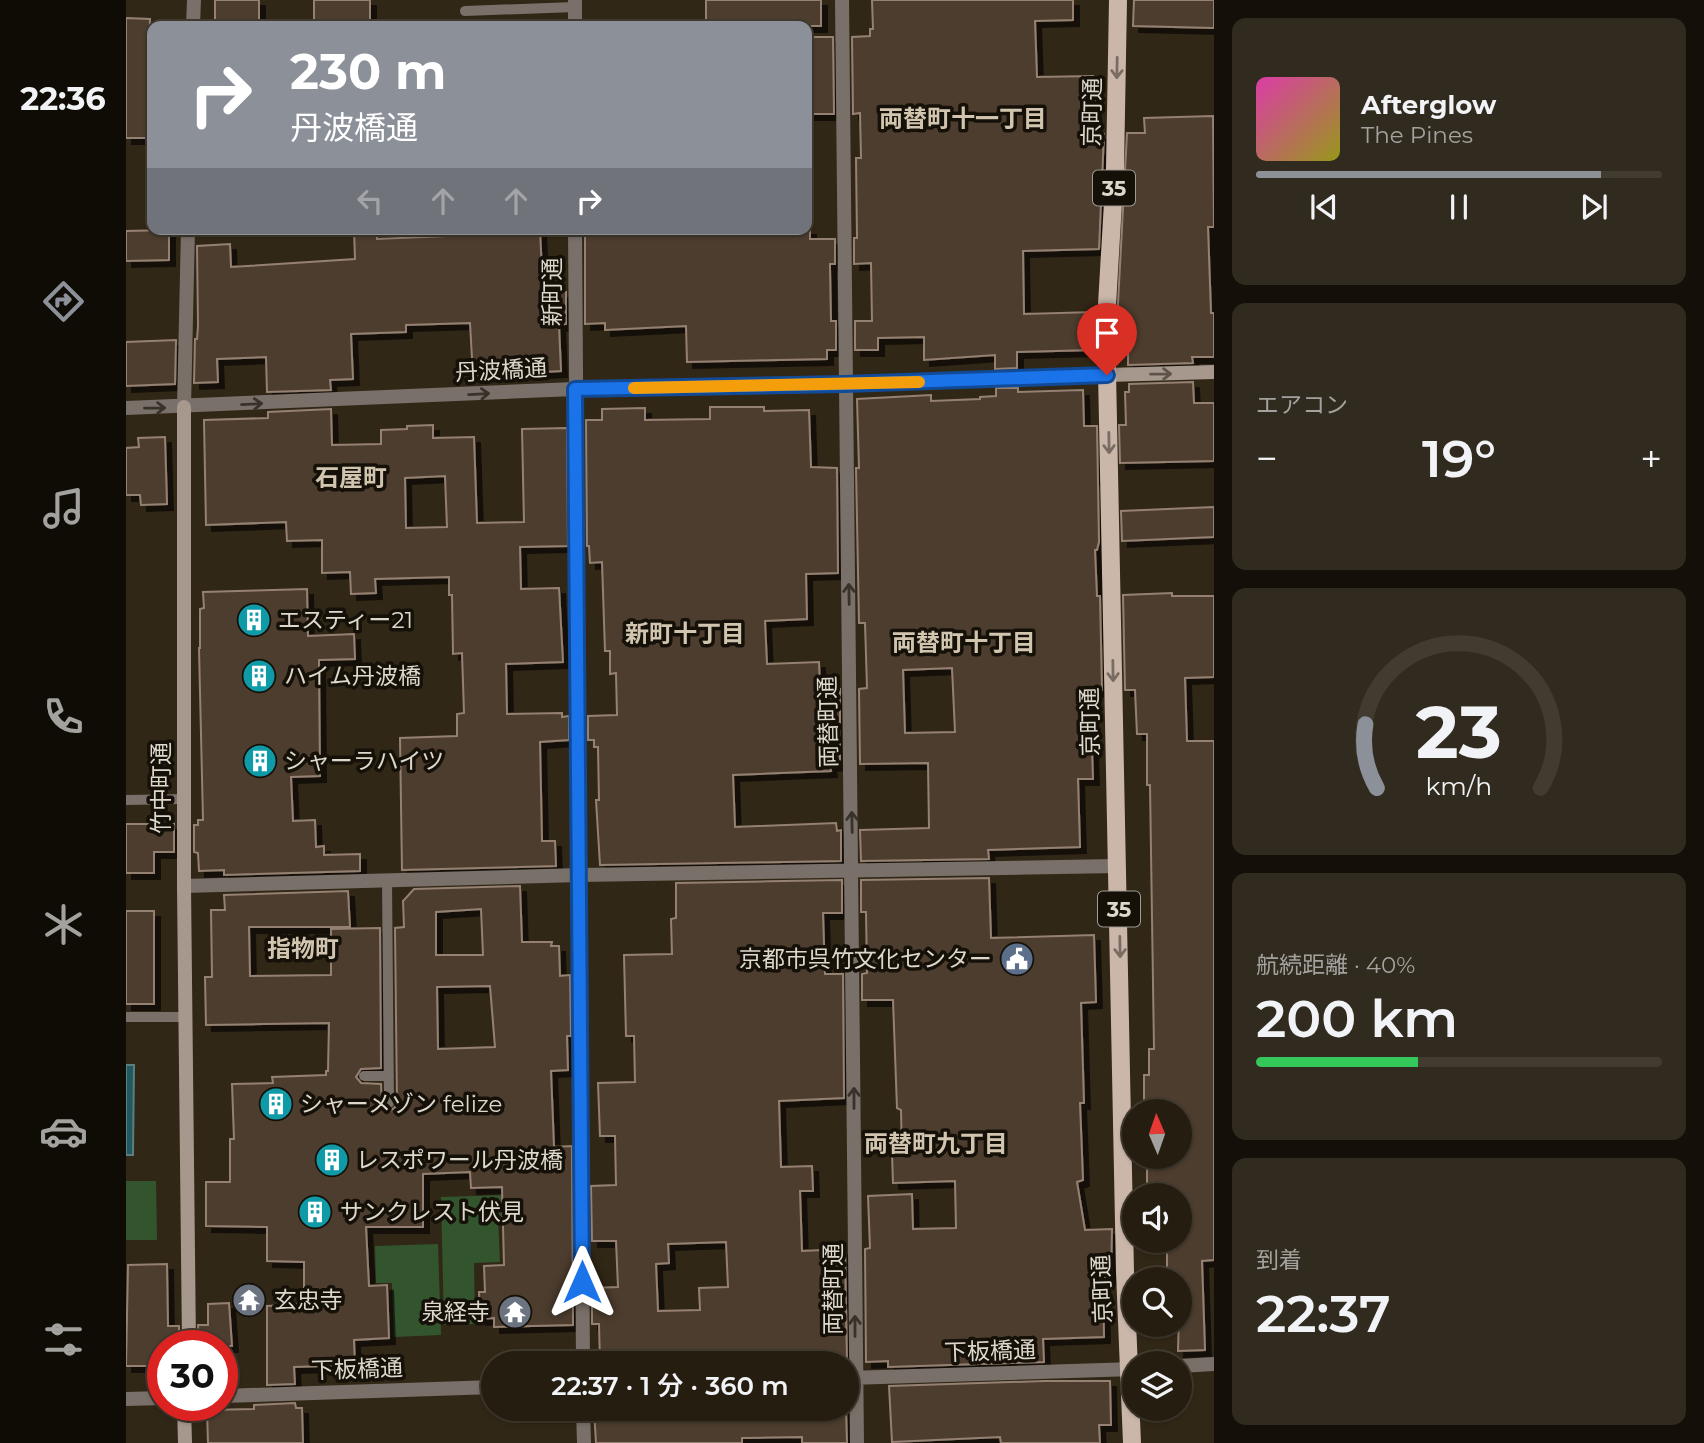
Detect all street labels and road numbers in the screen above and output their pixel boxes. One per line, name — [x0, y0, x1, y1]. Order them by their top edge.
street label: 京町通 — [1077, 77, 1107, 147]
road number: 35 — [1093, 170, 1135, 206]
street label: 新町通 — [538, 258, 566, 327]
street label: 丹波橋通 — [454, 354, 548, 386]
street label: 両替町通 — [813, 676, 843, 768]
street label: 京町通 — [1075, 687, 1105, 757]
street label: 竹中町通 — [147, 742, 175, 834]
road number: 35 — [1098, 892, 1140, 926]
street label: 両替町通 — [819, 1243, 847, 1335]
street label: 京町通 — [1087, 1254, 1117, 1324]
street label: 下板橋通 — [944, 1335, 1036, 1367]
street label: 下板橋通 — [311, 1353, 403, 1385]

